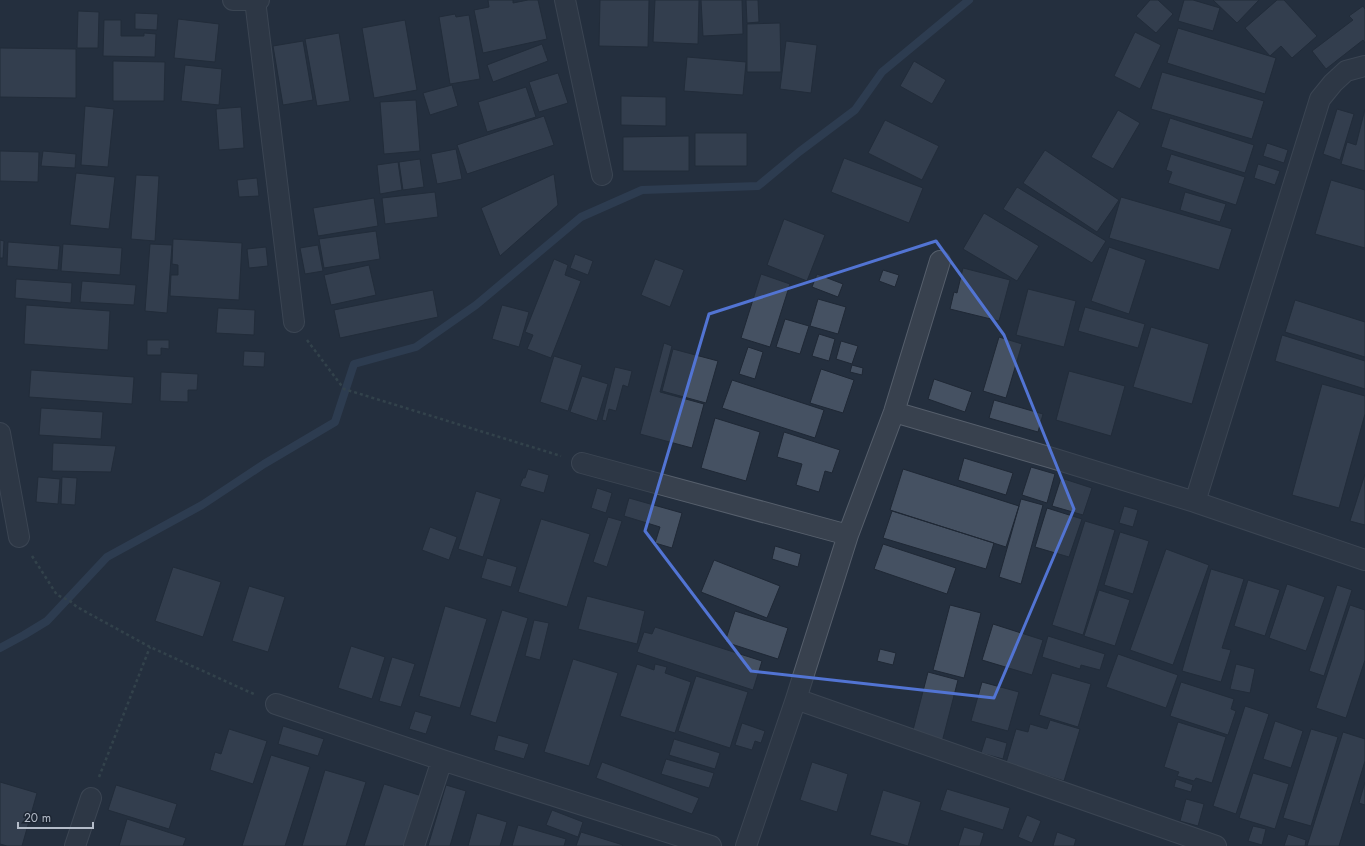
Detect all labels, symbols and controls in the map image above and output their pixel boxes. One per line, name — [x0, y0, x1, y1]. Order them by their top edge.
scale bar — [18, 804, 93, 830]
text: 20 m — [24, 809, 51, 827]

